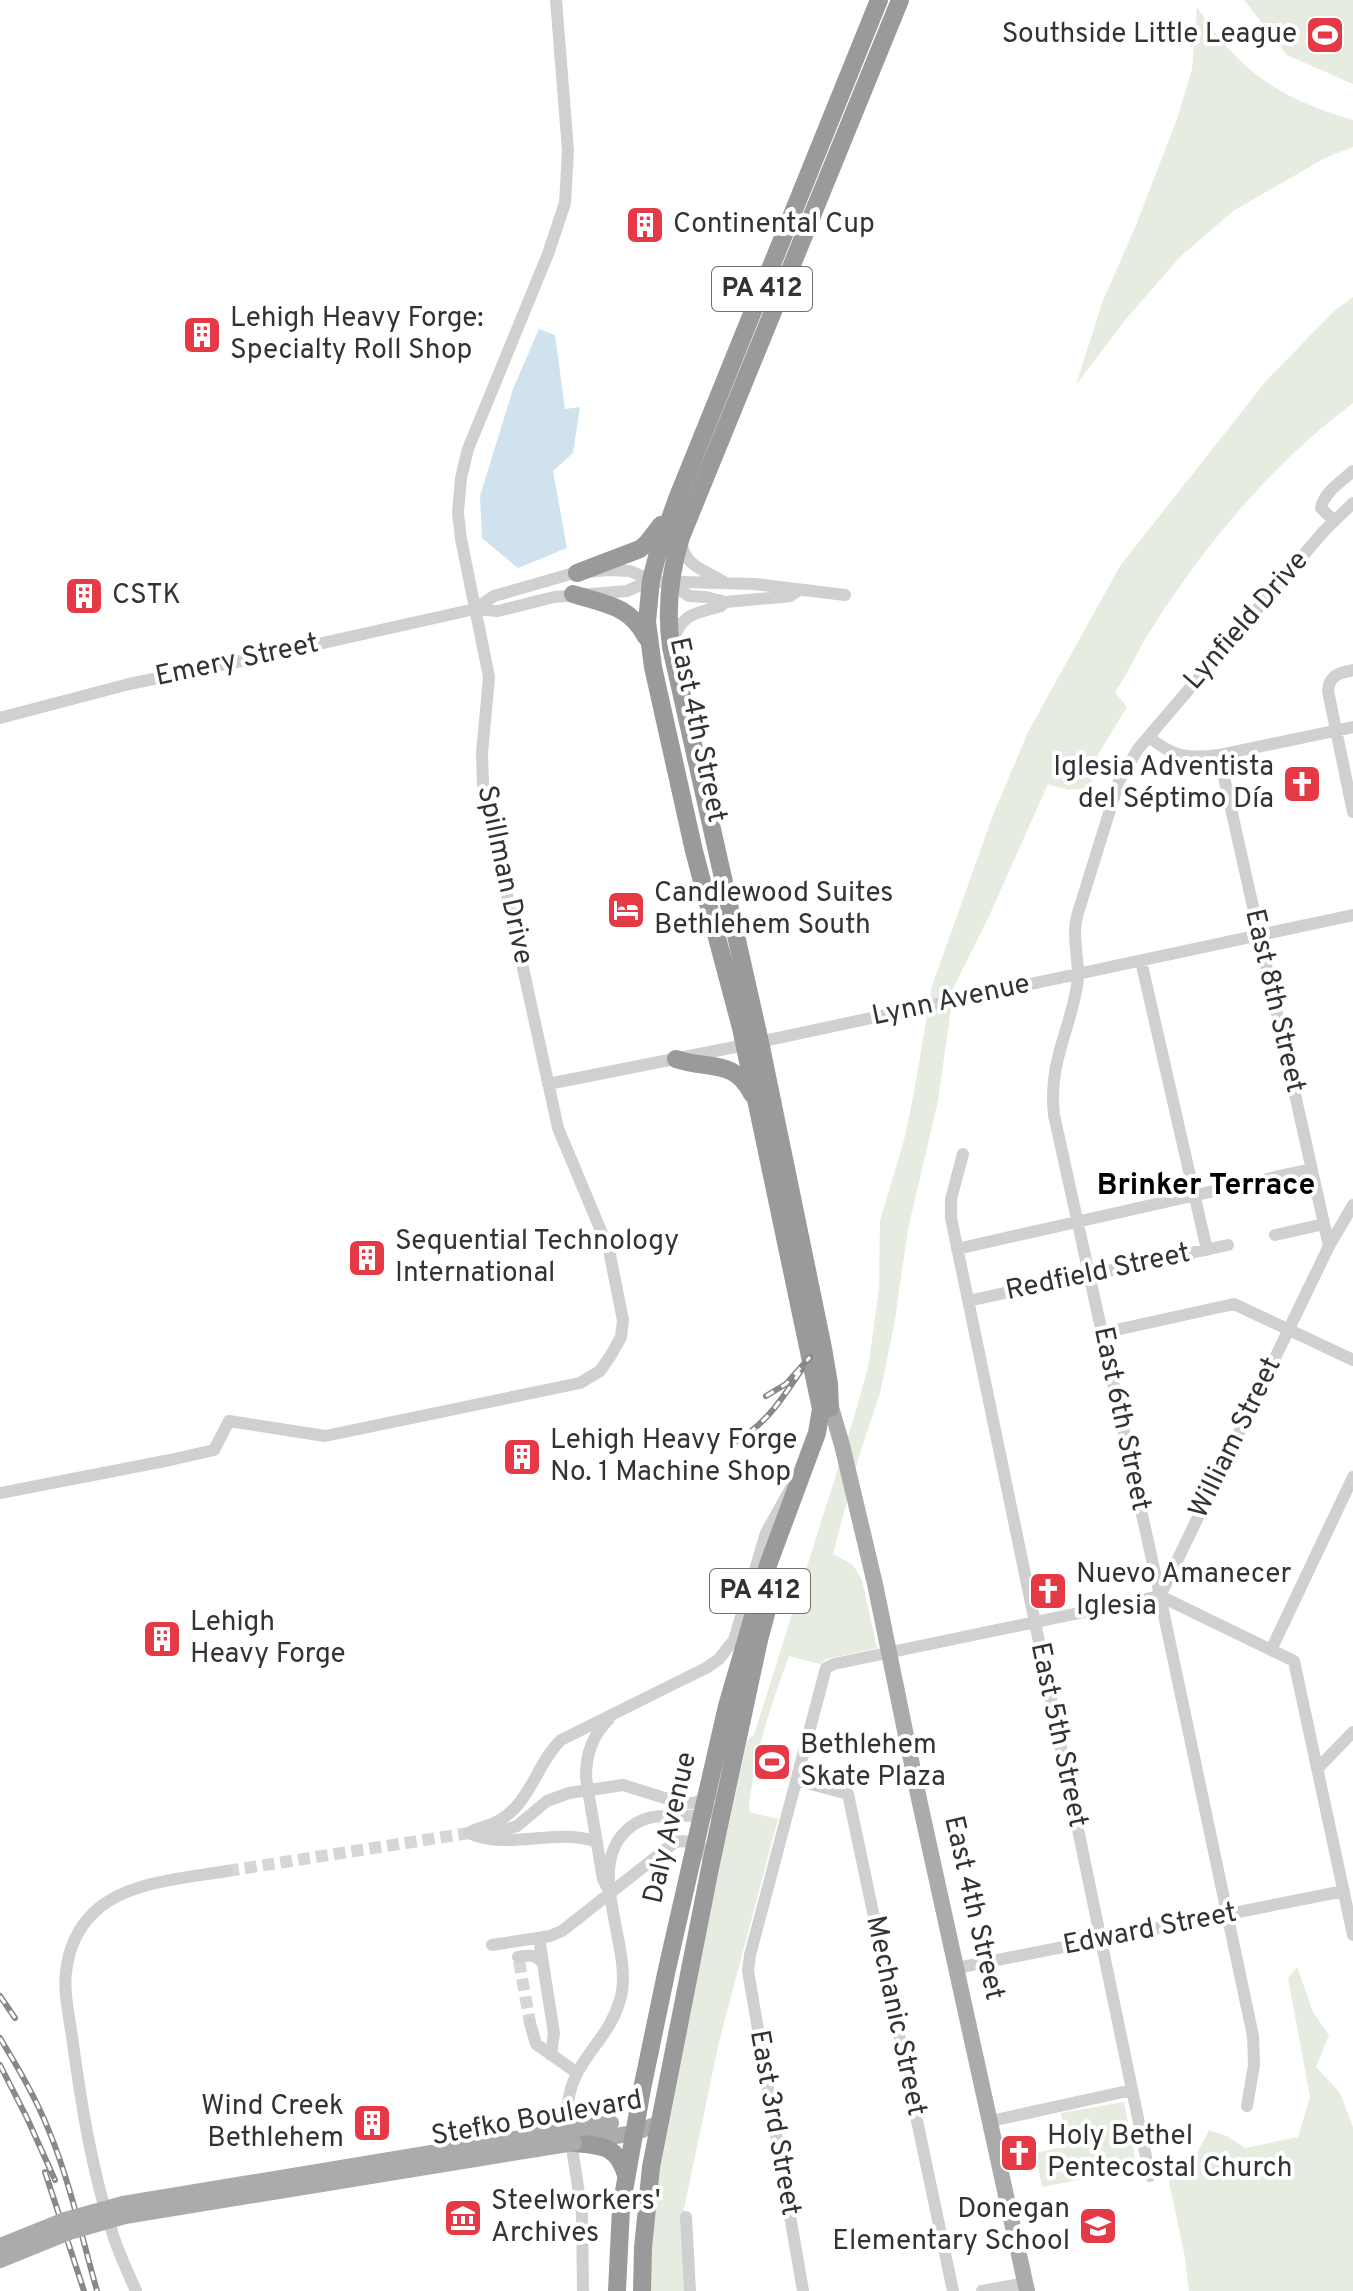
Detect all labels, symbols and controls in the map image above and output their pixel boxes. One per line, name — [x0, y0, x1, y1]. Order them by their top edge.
sports icon: Southside Little League — [1304, 14, 1346, 56]
place label: Southside Little League — [1002, 17, 1297, 53]
building icon: Continental Cup — [624, 204, 666, 246]
place label: Continental Cup — [673, 207, 875, 243]
road number: PA 412 — [712, 267, 812, 311]
place label: Lehigh Heavy Forge: Specialty Roll Shop — [230, 301, 484, 369]
building icon: Lehigh Heavy Forge: Specialty Roll Shop — [181, 314, 223, 356]
street label: Lynfield Drive — [1177, 544, 1317, 698]
building icon: CSTK — [63, 575, 105, 617]
place label: CSTK — [112, 578, 181, 614]
street label: Emery Street — [152, 626, 322, 696]
street label: East 4th Street — [660, 634, 734, 826]
place label: Iglesia Adventista del Séptimo Día — [1053, 750, 1274, 818]
church icon: Iglesia Adventista del Séptimo Día — [1281, 763, 1323, 805]
street label: Spillman Drive — [467, 782, 541, 968]
place label: Candlewood Suites Bethlehem South — [654, 876, 893, 944]
hotel icon: Candlewood Suites Bethlehem South — [605, 889, 647, 931]
street label: East 8th Street — [1235, 906, 1313, 1096]
street label: Lynn Avenue — [869, 967, 1033, 1035]
district label: Brinker Terrace — [1097, 1168, 1315, 1205]
place label: Sequential Technology International — [395, 1224, 679, 1292]
street label: Redfield Street — [1003, 1236, 1193, 1310]
building icon: Sequential Technology International — [346, 1237, 388, 1279]
street label: East 6th Street — [1084, 1324, 1158, 1514]
street label: William Street — [1181, 1352, 1291, 1524]
place label: Lehigh Heavy Forge No. 1 Machine Shop — [550, 1423, 797, 1491]
building icon: Lehigh Heavy Forge No. 1 Machine Shop — [501, 1436, 543, 1478]
place label: Nuevo Amanecer Iglesia — [1076, 1557, 1292, 1625]
road number: PA 412 — [710, 1569, 810, 1613]
church icon: Nuevo Amanecer Iglesia — [1027, 1570, 1069, 1612]
place label: Lehigh Heavy Forge — [190, 1605, 346, 1673]
building icon: Lehigh Heavy Forge — [141, 1618, 183, 1660]
street label: East 5th Street — [1021, 1639, 1095, 1831]
place label: Bethlehem Skate Plaza — [800, 1728, 946, 1796]
sports icon: Bethlehem Skate Plaza — [751, 1741, 793, 1783]
street label: Daly Avenue — [636, 1749, 706, 1907]
street label: East 4th Street — [934, 1812, 1012, 2004]
street label: Edward Street — [1060, 1896, 1240, 1964]
street label: Mechanic Street — [856, 1913, 934, 2119]
street label: East 3rd Street — [740, 2027, 808, 2219]
street label: Stefko Boulevard — [429, 2083, 645, 2155]
place label: Wind Creek Bethlehem — [201, 2089, 344, 2157]
building icon: Wind Creek Bethlehem — [351, 2102, 393, 2144]
place label: Holy Bethel Pentecostal Church — [1047, 2119, 1292, 2187]
church icon: Holy Bethel Pentecostal Church — [998, 2132, 1040, 2174]
place label: Steelworkers' Archives — [491, 2184, 661, 2252]
place label: Donegan Elementary School — [832, 2192, 1070, 2260]
museum icon: Steelworkers' Archives — [442, 2197, 484, 2239]
school or university icon: Donegan Elementary School — [1077, 2205, 1119, 2247]

